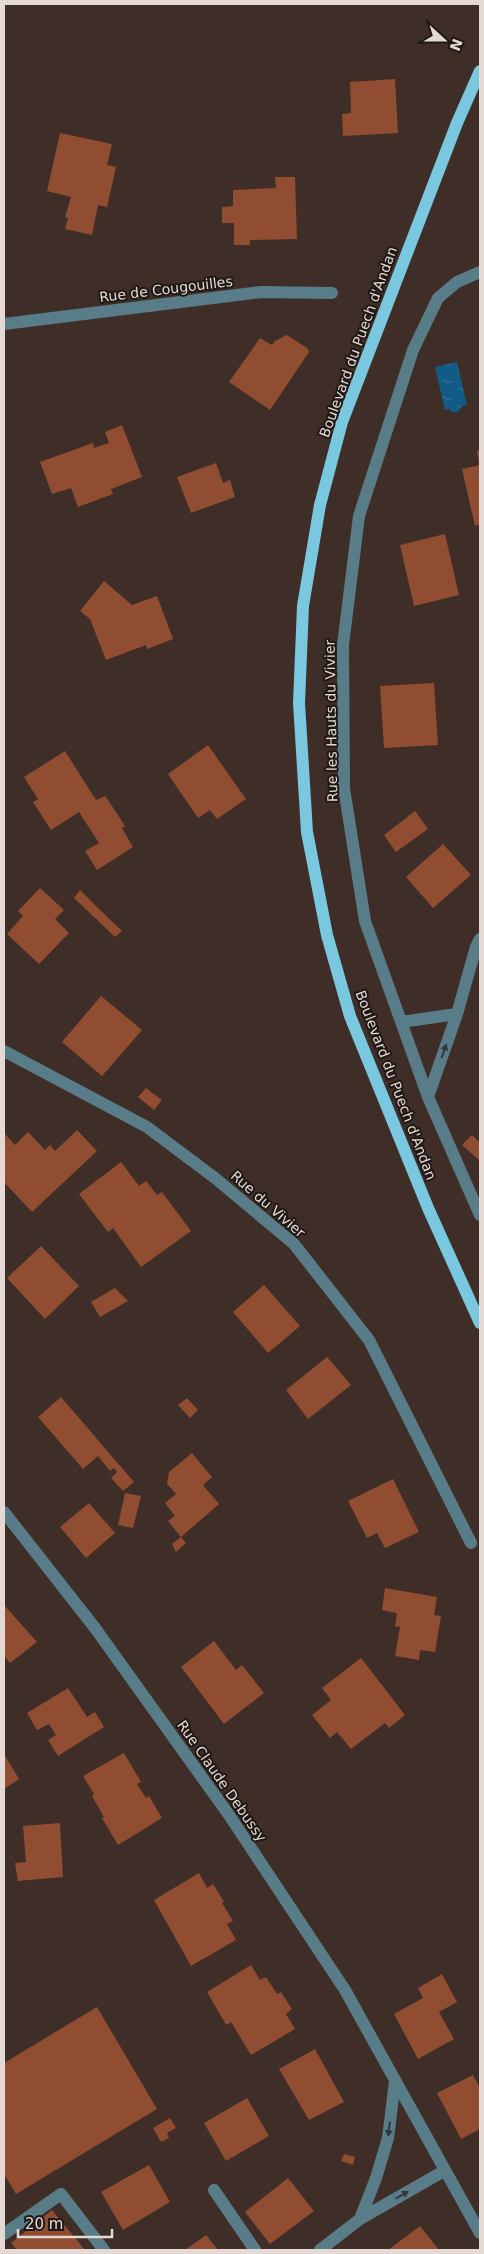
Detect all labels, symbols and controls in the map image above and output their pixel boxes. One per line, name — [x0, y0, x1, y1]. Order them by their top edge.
north arrow — [419, 15, 469, 65]
text: N — [447, 36, 466, 53]
street label: Boulevard du Puech d'Andan — [316, 244, 400, 440]
street label: Rue de Cougouilles — [98, 273, 234, 305]
street label: Rue les Hauts du Vivier — [322, 639, 340, 802]
street label: Boulevard du Puech d'Andan — [352, 988, 440, 1182]
one-way arrow — [441, 1043, 448, 1058]
street label: Rue du Vivier — [228, 1167, 309, 1241]
street label: Rue Claude Debussy — [174, 1717, 270, 1845]
one-way arrow — [385, 2122, 393, 2138]
one-way arrow — [395, 2191, 410, 2199]
scale bar — [18, 2206, 111, 2238]
text: 20 m — [25, 2215, 63, 2233]

